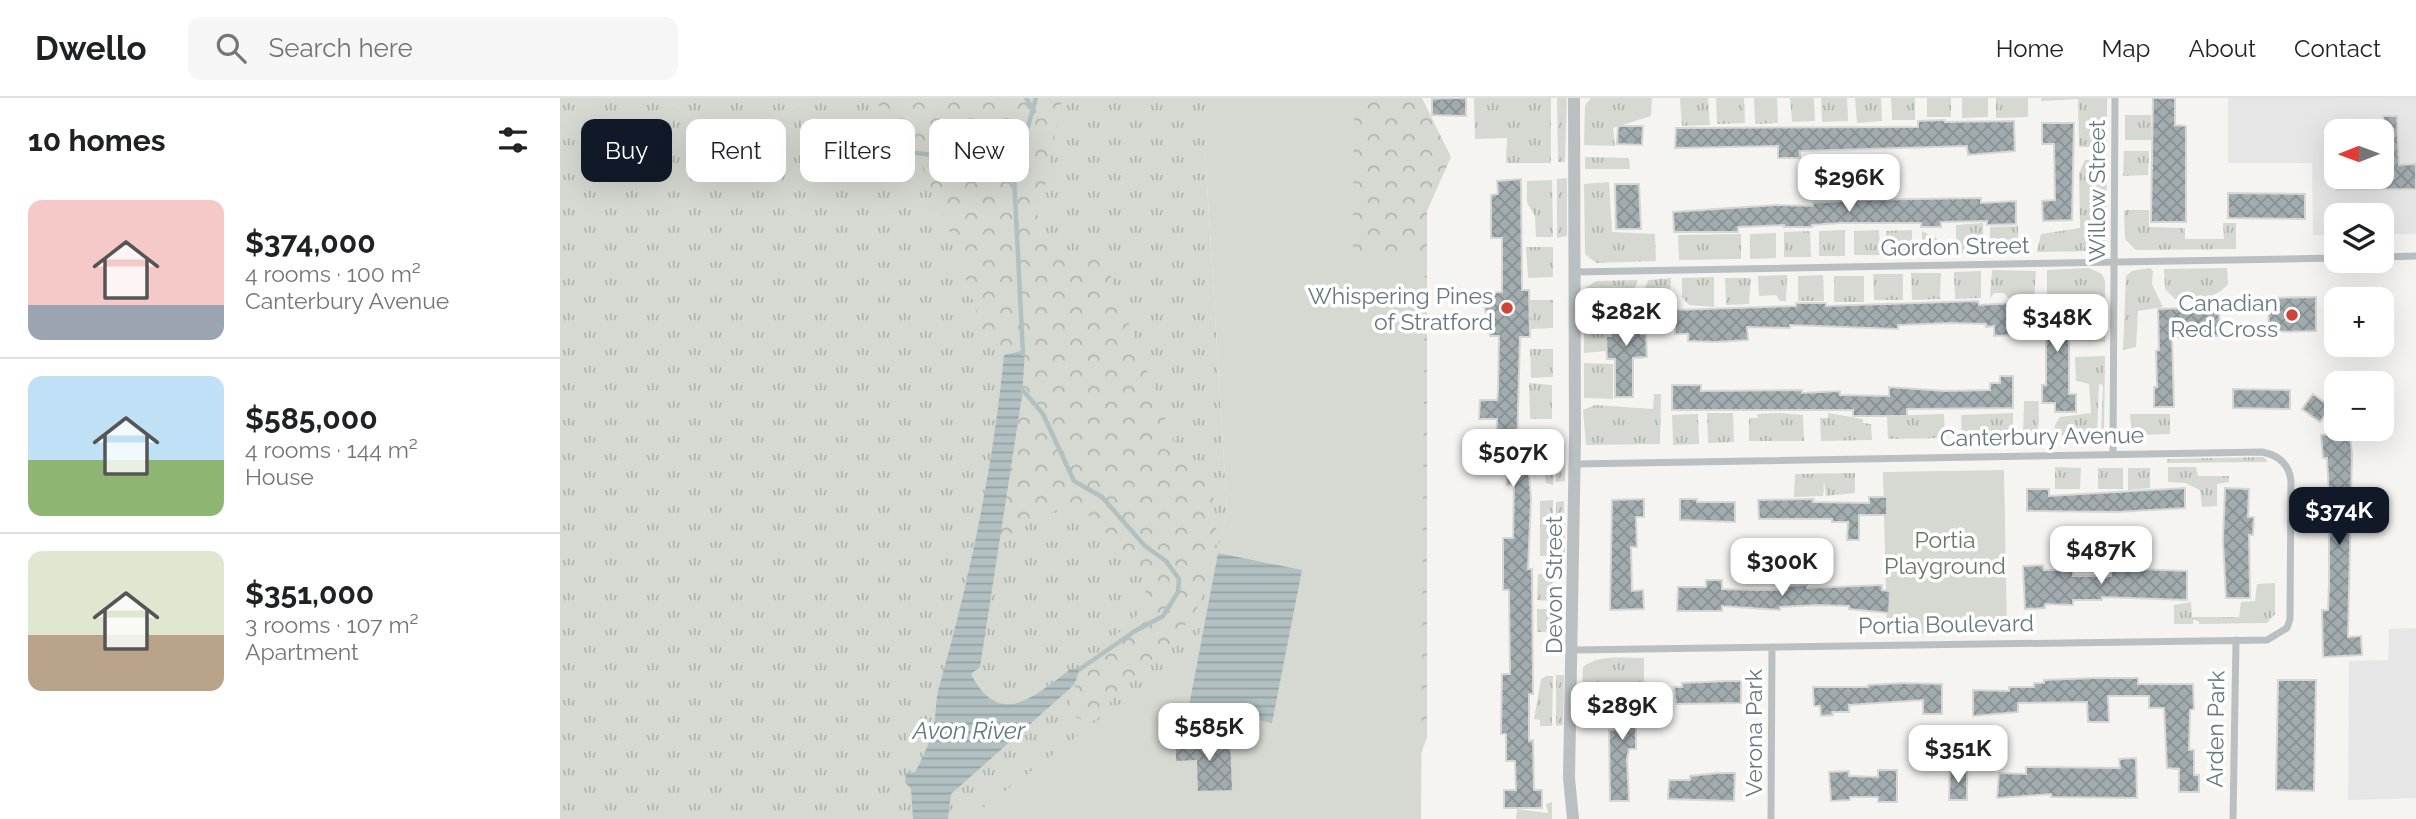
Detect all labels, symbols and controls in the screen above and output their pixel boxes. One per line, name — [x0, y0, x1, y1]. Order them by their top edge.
search box — [188, 17, 678, 80]
text: Dwello — [35, 29, 146, 68]
icon: search — [212, 29, 250, 67]
text: Search here — [268, 33, 413, 63]
text: Home — [1996, 34, 2064, 63]
text: Map — [2102, 34, 2150, 63]
text: About — [2188, 34, 2256, 63]
text: Contact — [2294, 34, 2381, 63]
chip: Buy — [581, 119, 672, 182]
chip: Rent — [686, 119, 786, 182]
chip: Filters — [800, 119, 915, 182]
chip: New — [929, 119, 1029, 182]
street label: Willow Street — [2083, 119, 2110, 262]
north arrow — [2324, 119, 2394, 189]
map controls — [2324, 119, 2394, 441]
icon: filters — [494, 121, 532, 159]
text: 10 homes — [28, 123, 165, 158]
pin: $296K — [1800, 155, 1898, 214]
text: $296K — [1814, 163, 1884, 190]
button: layers — [2324, 203, 2394, 273]
text: $374,000 — [245, 225, 376, 260]
icon: home — [84, 228, 168, 312]
street label: Gordon Street — [1880, 231, 2030, 261]
text: 4 rooms · 100 m² — [245, 260, 421, 287]
place label: Whispering Pines of Stratford — [1308, 282, 1493, 335]
text: Canterbury Avenue — [245, 287, 449, 314]
button: + — [2324, 287, 2394, 357]
pin: $282K — [1577, 288, 1675, 348]
place label: Canadian Red Cross — [2170, 289, 2278, 342]
pin: $348K — [2008, 294, 2106, 354]
text: $282K — [1591, 297, 1661, 324]
marker: Whispering Pines of Stratford — [1499, 300, 1515, 316]
text: $348K — [2022, 303, 2092, 330]
marker: Canadian Red Cross — [2284, 307, 2300, 323]
button: − — [2324, 371, 2394, 441]
text: $585,000 — [245, 401, 378, 436]
icon: home — [84, 404, 168, 488]
street label: Canterbury Avenue — [1940, 421, 2144, 451]
pin: $507K — [1464, 430, 1562, 489]
text: 4 rooms · 144 m² — [245, 436, 418, 463]
text: $507K — [1478, 438, 1548, 465]
text: House — [245, 463, 314, 490]
pin: $374K — [2290, 488, 2388, 547]
text: $374K — [2305, 496, 2373, 523]
street label: Devon Street — [1540, 516, 1567, 654]
park label: Portia Playground — [1884, 526, 2006, 579]
pin: $487K — [2052, 526, 2150, 586]
text: $487K — [2066, 535, 2136, 562]
pin: $300K — [1733, 538, 1831, 598]
text: $300K — [1747, 547, 1817, 574]
text: $351,000 — [245, 576, 374, 611]
icon: home — [84, 579, 168, 663]
street label: Portia Boulevard — [1858, 609, 2034, 639]
text: 3 rooms · 107 m² — [245, 611, 419, 638]
text: Apartment — [245, 638, 359, 665]
street label: Verona Park — [1740, 669, 1767, 797]
street label: Arden Park — [2200, 670, 2230, 788]
pin: $289K — [1573, 682, 1671, 742]
text: $289K — [1587, 691, 1657, 718]
pin: $585K — [1160, 704, 1258, 763]
text: $585K — [1174, 712, 1244, 739]
water label: Avon River — [911, 716, 1026, 745]
pin: $351K — [1909, 726, 2007, 785]
text: $351K — [1925, 734, 1991, 761]

